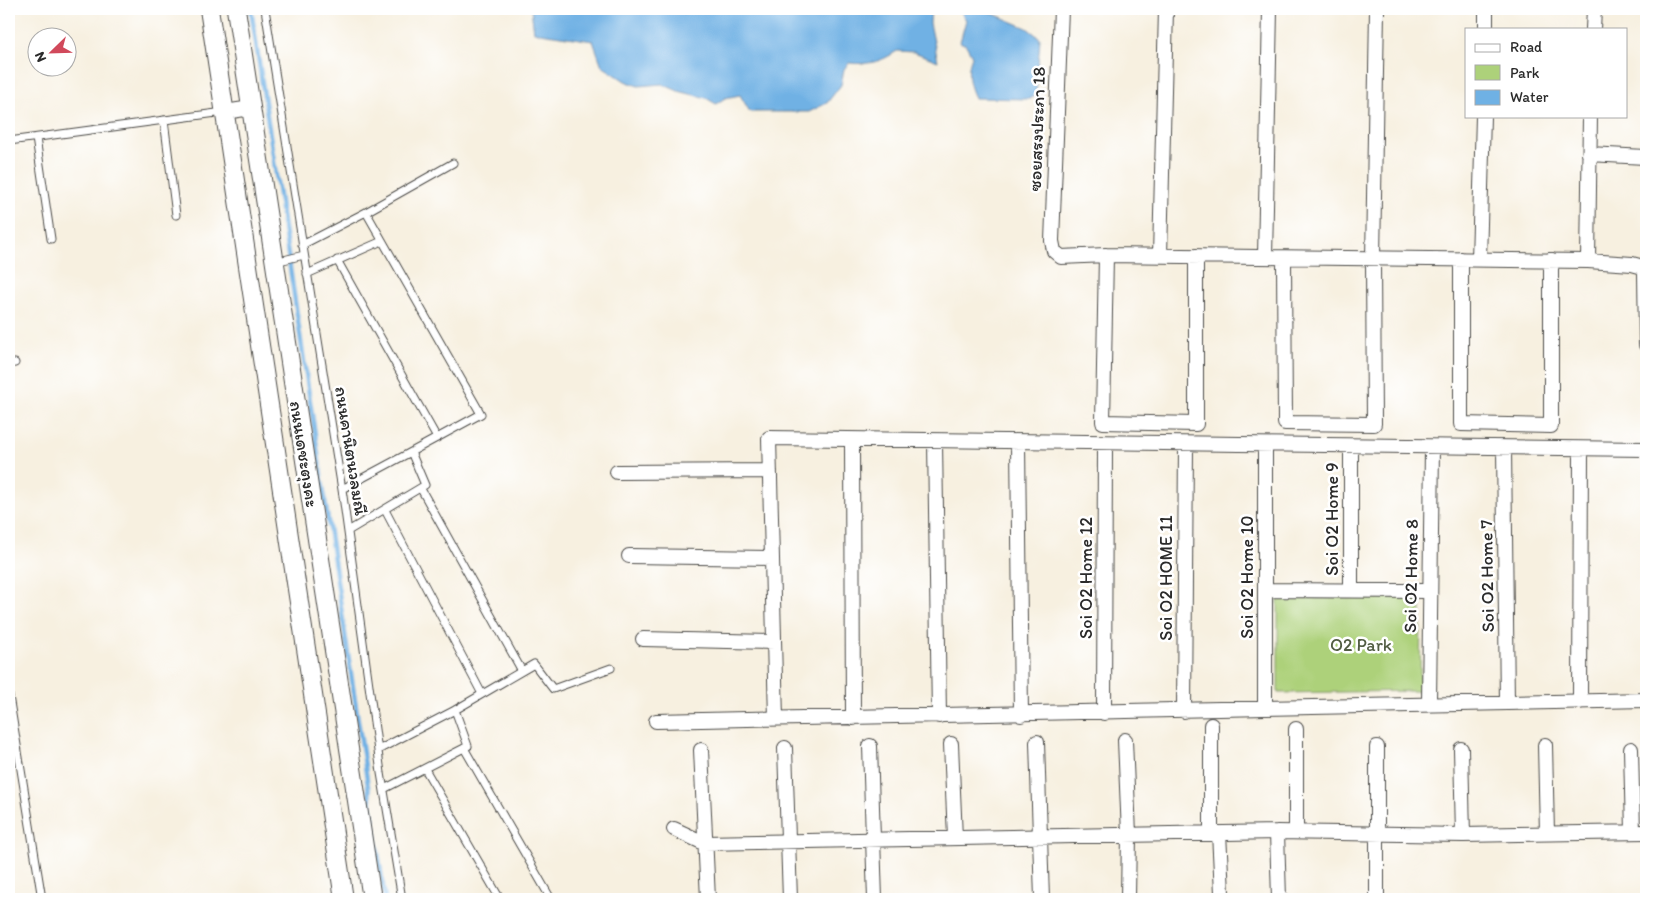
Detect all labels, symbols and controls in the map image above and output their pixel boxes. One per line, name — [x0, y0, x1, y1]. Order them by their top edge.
north arrow — [28, 28, 78, 78]
legend — [1465, 28, 1628, 118]
text: Road — [1510, 38, 1543, 56]
text: N — [31, 49, 50, 65]
text: Park — [1510, 64, 1540, 82]
street label: ซอยสรงประภา 18 — [1024, 66, 1050, 192]
text: Water — [1510, 88, 1549, 106]
street label: ถนนคานิตนวลมณี — [330, 385, 372, 517]
street label: ถนนเดชะตุงคะ — [285, 399, 323, 509]
street label: Soi O2 Home 9 — [1321, 462, 1343, 576]
street label: Soi O2 HOME 11 — [1155, 515, 1177, 641]
street label: Soi O2 Home 10 — [1236, 515, 1258, 639]
street label: Soi O2 Home 12 — [1075, 517, 1097, 639]
street label: Soi O2 Home 8 — [1399, 519, 1423, 633]
street label: Soi O2 Home 7 — [1475, 519, 1499, 633]
park label: O2 Park — [1330, 634, 1392, 656]

